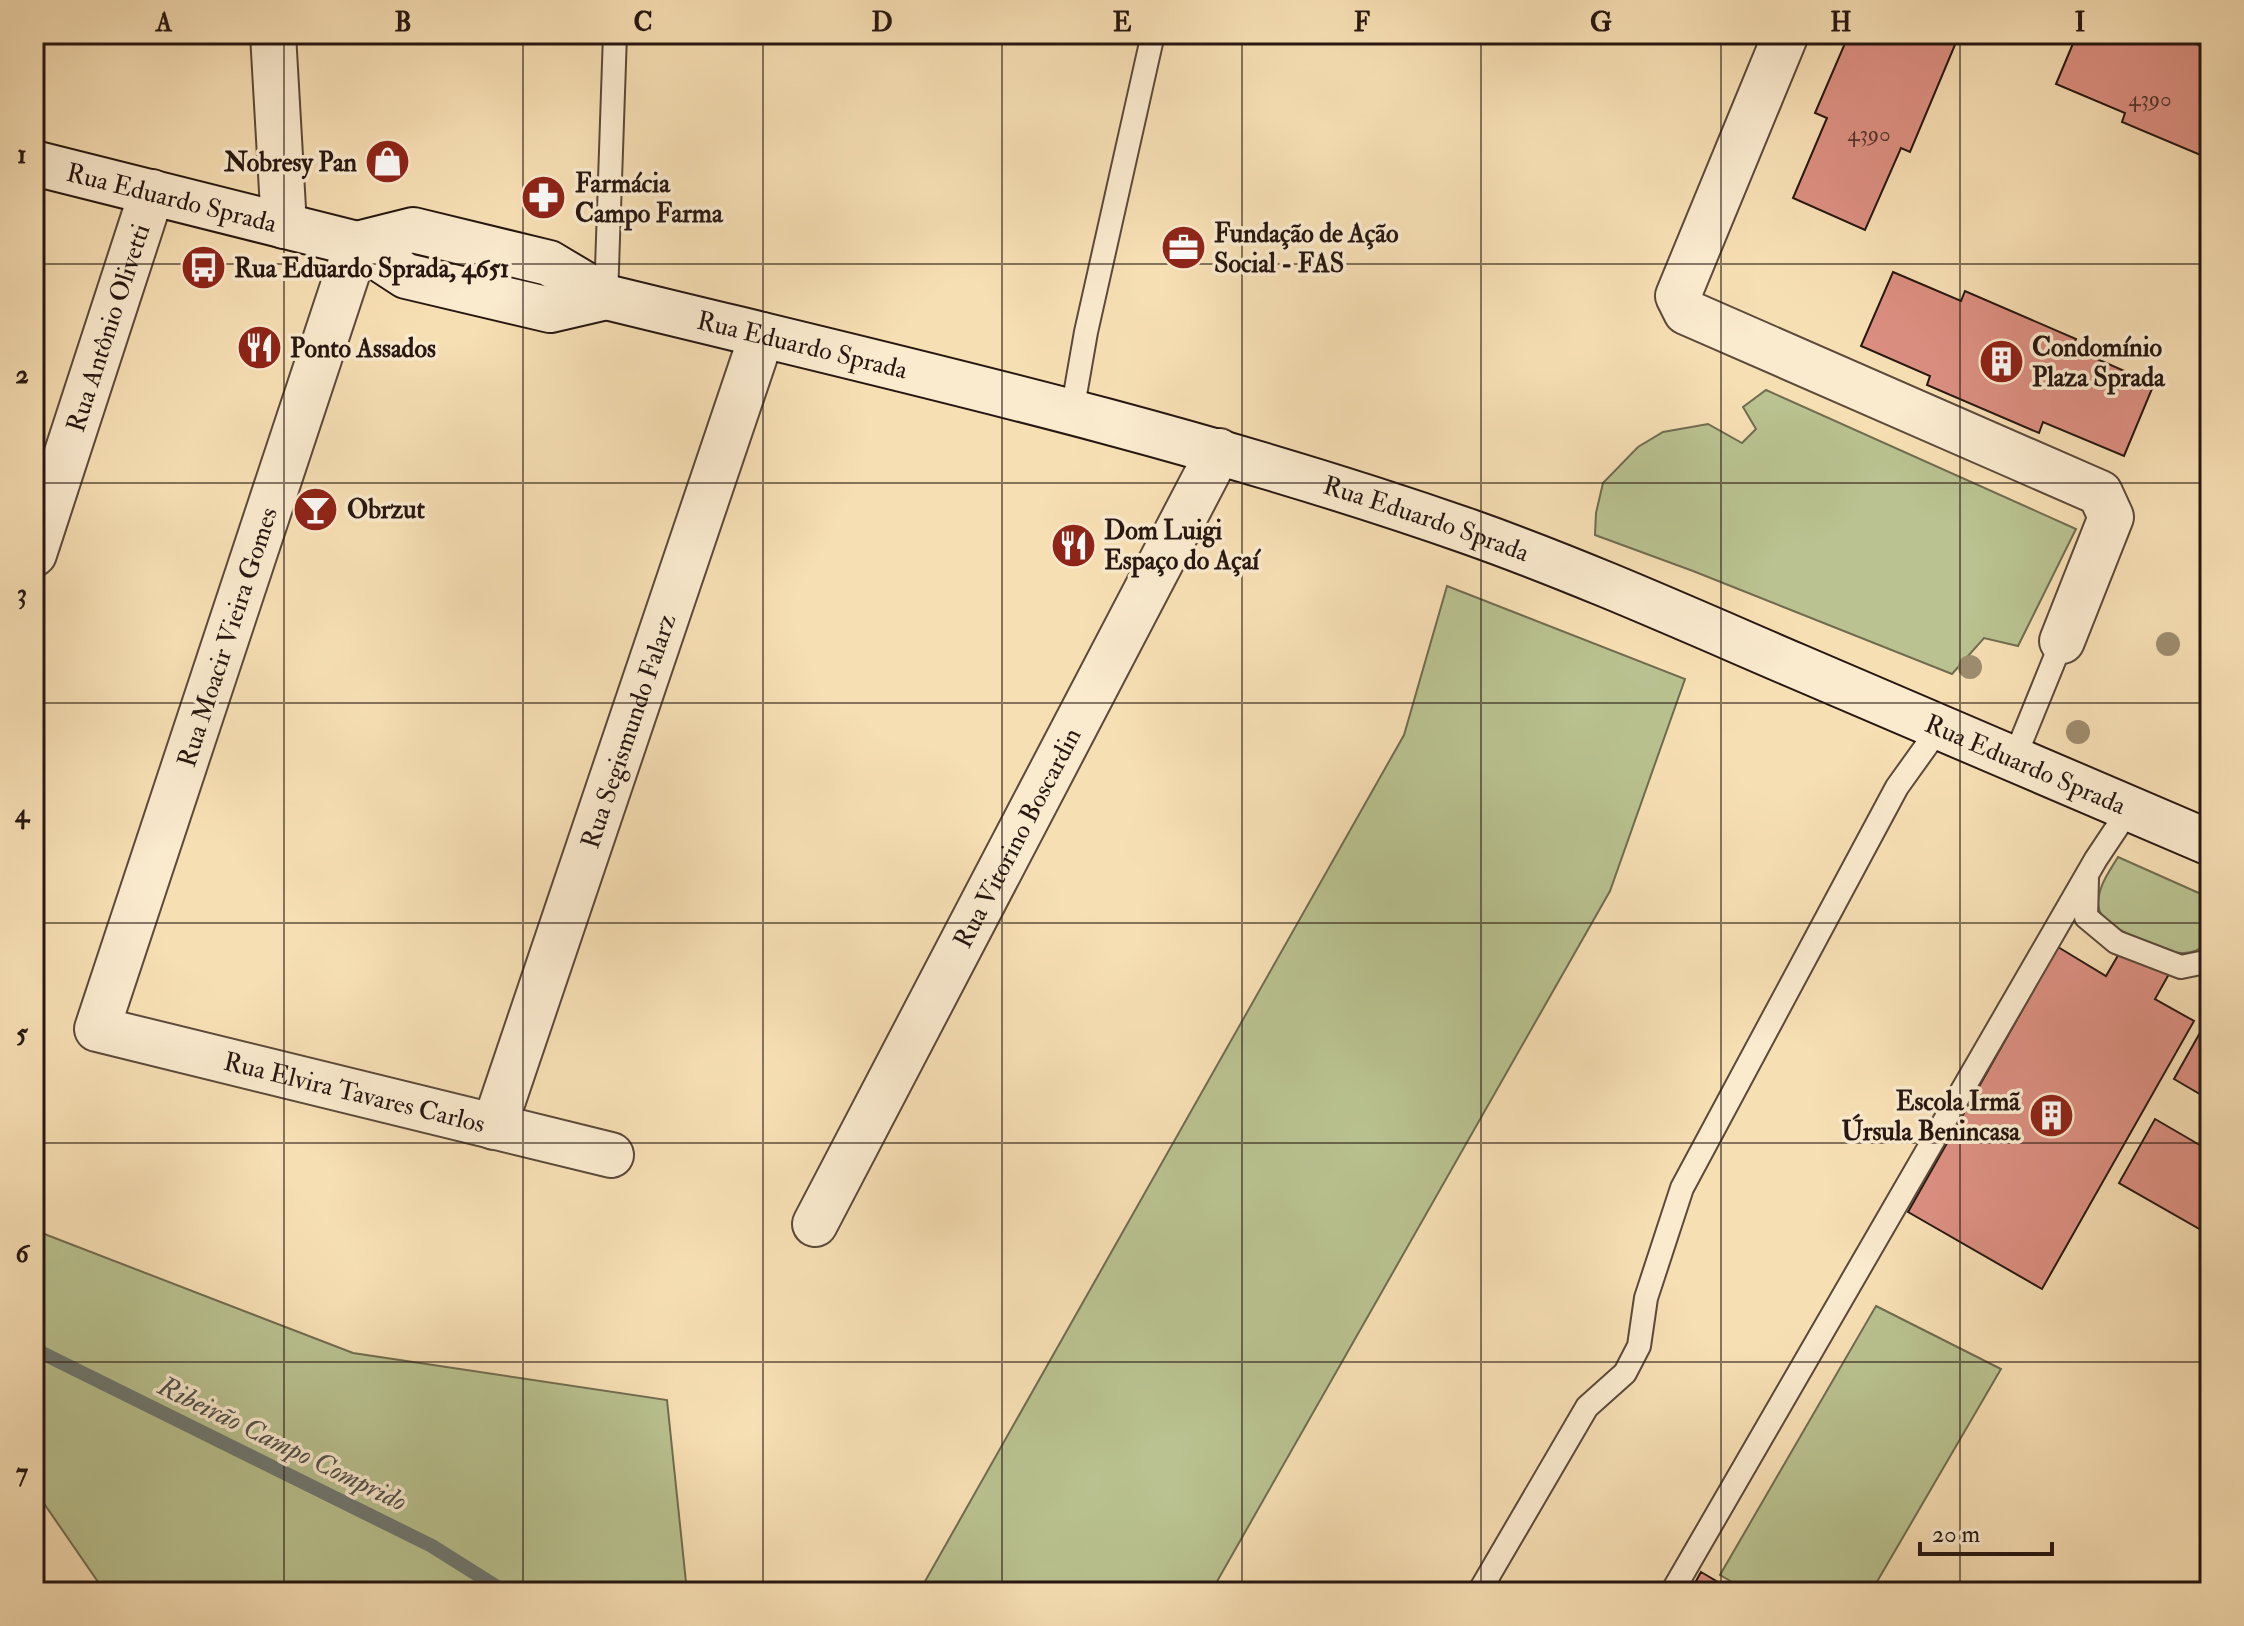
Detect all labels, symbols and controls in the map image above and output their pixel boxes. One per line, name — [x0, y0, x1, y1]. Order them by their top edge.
text: A — [155, 7, 173, 39]
text: B — [394, 7, 412, 39]
text: C — [633, 7, 653, 39]
text: D — [871, 7, 893, 39]
text: E — [1113, 7, 1132, 39]
text: F — [1354, 7, 1371, 39]
text: G — [1590, 7, 1612, 39]
text: H — [1830, 7, 1852, 39]
text: I — [2075, 7, 2085, 39]
house number: 4390 — [2129, 85, 2171, 113]
house number: 4390 — [1848, 120, 1890, 148]
shop icon: Nobresy Pan — [364, 138, 412, 186]
text: 1 — [17, 139, 27, 171]
place label: Nobresy Pan — [223, 147, 358, 180]
street label: Rua Eduardo Sprada — [63, 157, 280, 240]
place label: Farmácia Campo Farma — [575, 168, 724, 231]
pharmacy icon: Farmácia Campo Farma — [520, 174, 568, 222]
place label: Fundação de Ação Social - FAS — [1214, 218, 1399, 280]
street label: Rua Antônio Olivetti — [60, 220, 158, 436]
office icon: Fundação de Ação Social - FAS — [1159, 224, 1207, 272]
bus stop icon: Rua Eduardo Sprada, 4651 — [179, 244, 227, 292]
place label: Rua Eduardo Sprada, 4651 — [234, 253, 509, 286]
street label: Rua Eduardo Sprada — [694, 305, 911, 387]
restaurant icon: Ponto Assados — [235, 324, 283, 372]
place label: Condomínio Plaza Sprada — [2032, 332, 2166, 395]
place label: Ponto Assados — [290, 333, 436, 365]
building icon: Condomínio Plaza Sprada — [1977, 338, 2025, 386]
text: 2 — [15, 359, 29, 391]
street label: Rua Eduardo Sprada — [1319, 470, 1534, 569]
bar icon: Obrzut — [292, 485, 340, 533]
place label: Obrzut — [347, 494, 425, 526]
street label: Rua Moacir Vieira Gomes — [171, 503, 285, 771]
place label: Dom Luigi Espaço do Açaí — [1104, 515, 1261, 578]
restaurant icon: Dom Luigi Espaço do Açaí — [1049, 521, 1097, 569]
text: 3 — [17, 578, 27, 610]
street label: Rua Segismundo Falarz — [574, 610, 684, 853]
street label: Rua Eduardo Sprada — [1920, 708, 2131, 822]
street label: Rua Vitorino Boscardin — [947, 722, 1089, 954]
text: 4 — [14, 798, 31, 830]
text: 5 — [16, 1018, 28, 1050]
street label: Rua Elvira Tavares Carlos — [220, 1046, 488, 1141]
place label: Escola Irmã Úrsula Benincasa — [1842, 1086, 2021, 1148]
building icon: Escola Irmã Úrsula Benincasa — [2027, 1092, 2075, 1140]
text: 6 — [15, 1238, 30, 1270]
water label: Ribeirão Campo Comprido — [151, 1369, 412, 1520]
text: 7 — [16, 1457, 28, 1489]
scale bar — [1920, 1506, 2052, 1556]
text: 20 m — [1932, 1519, 1981, 1550]

